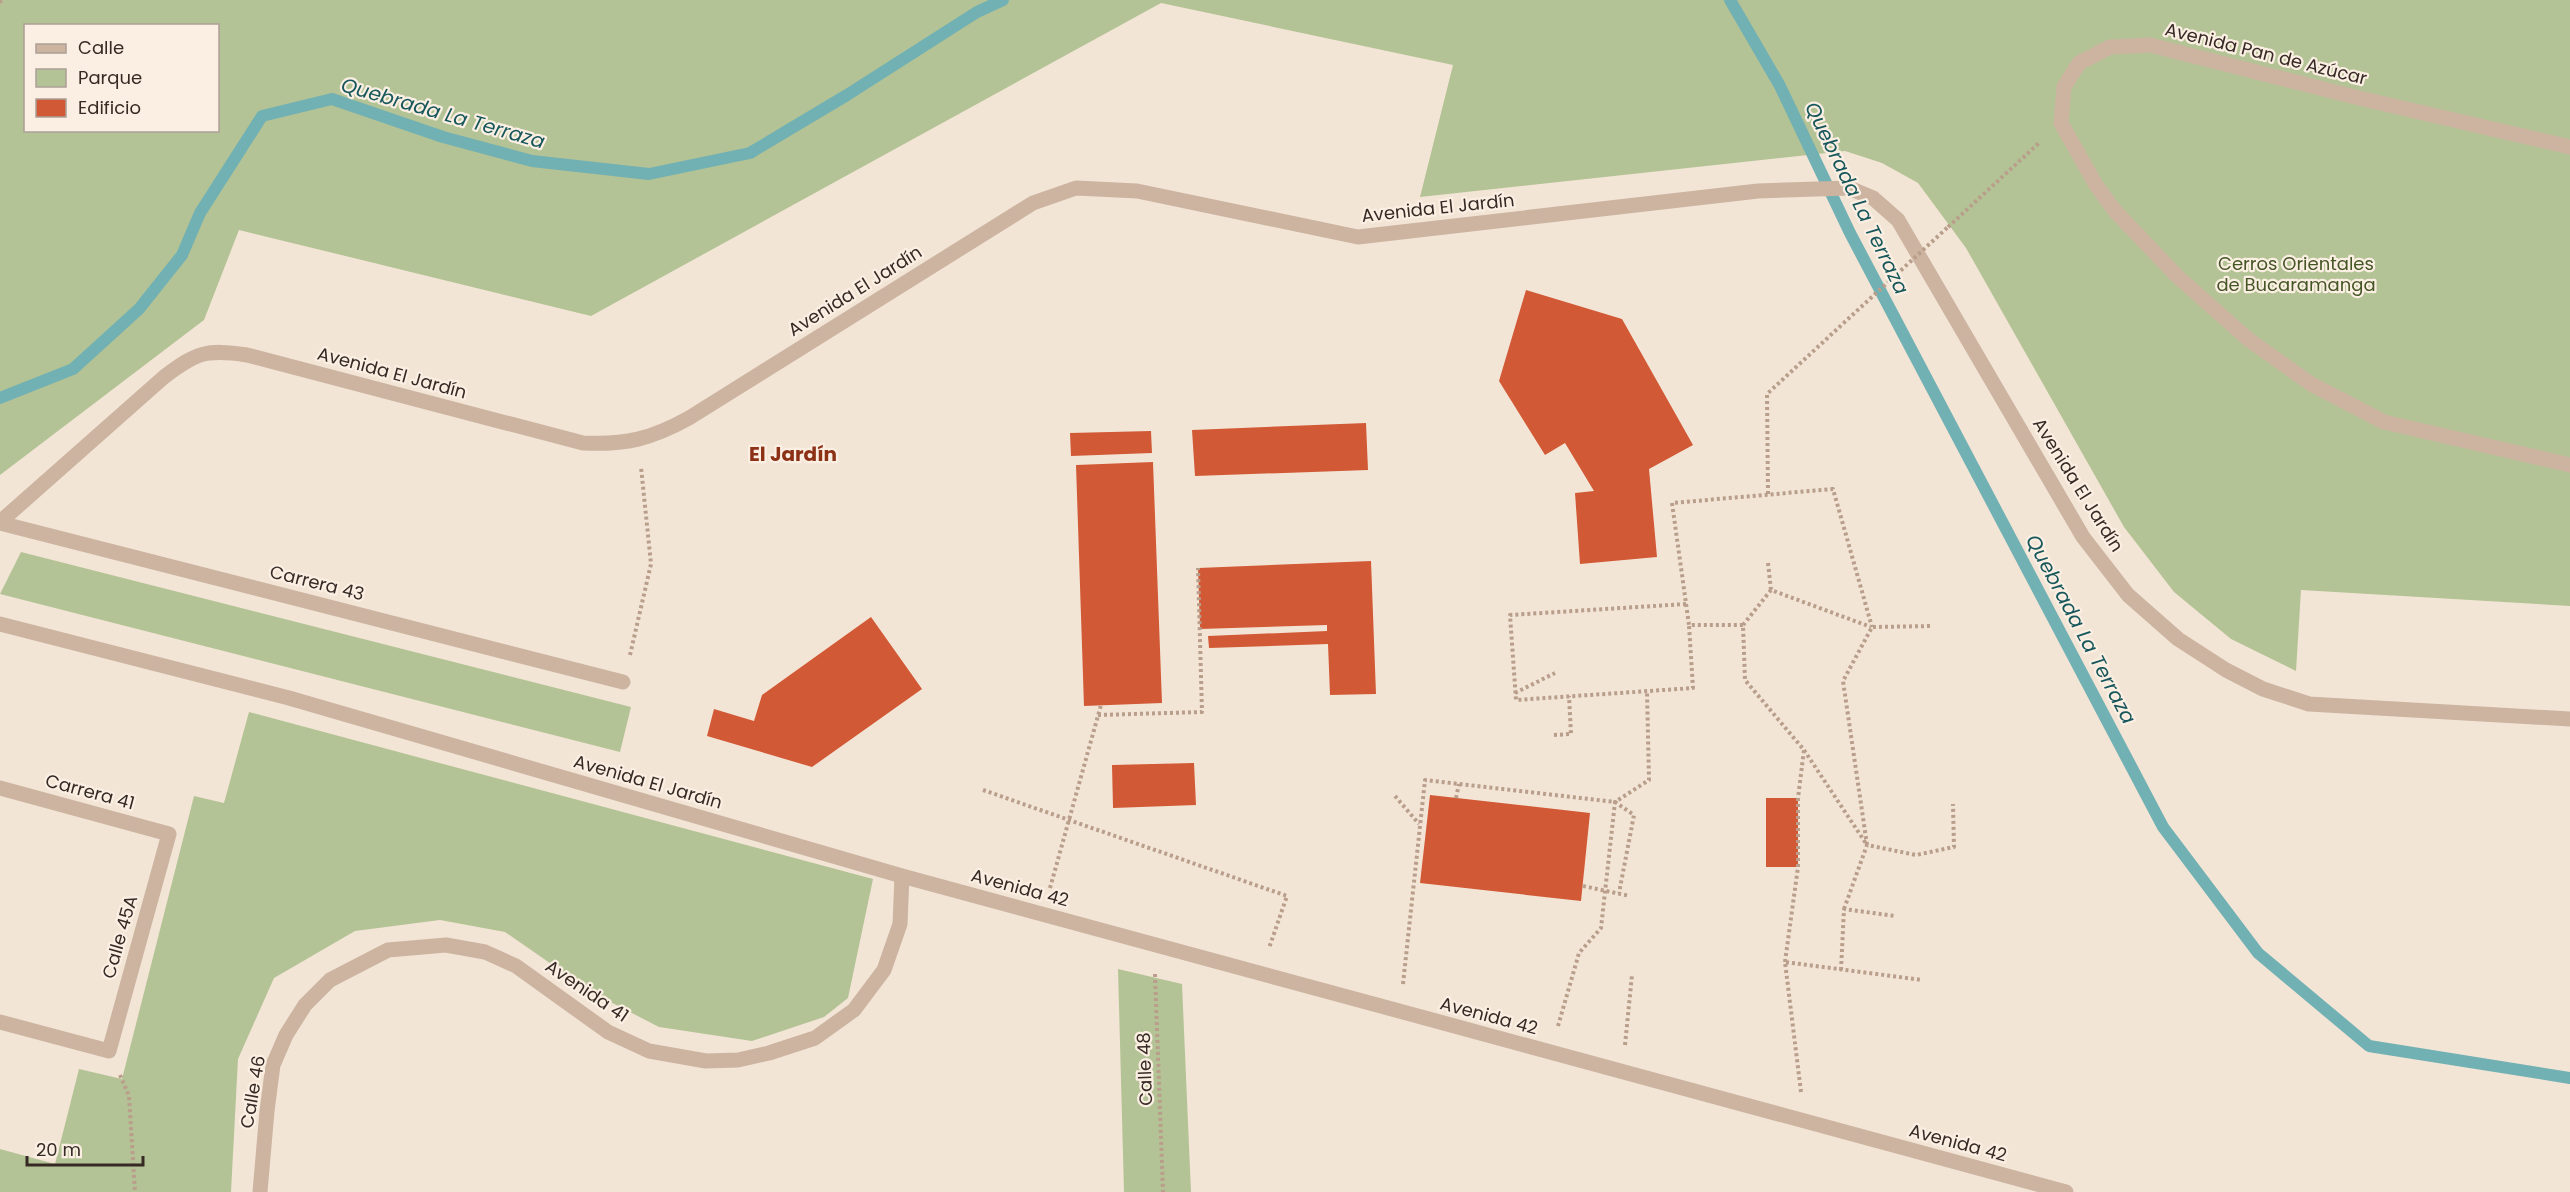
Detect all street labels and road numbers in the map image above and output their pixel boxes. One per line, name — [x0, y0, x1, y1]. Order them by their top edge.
street label: Avenida Pan de Azúcar — [2163, 16, 2370, 91]
street label: Avenida El Jardín — [1360, 187, 1516, 228]
street label: Avenida El Jardín — [783, 239, 926, 342]
street label: Avenida El Jardín — [315, 341, 469, 404]
street label: Avenida El Jardín — [2027, 413, 2130, 556]
street label: Carrera 43 — [267, 559, 367, 606]
street label: Avenida El Jardín — [571, 748, 725, 815]
street label: Carrera 41 — [43, 768, 138, 815]
street label: Avenida 42 — [969, 862, 1072, 913]
street label: Calle 45A — [96, 892, 143, 981]
street label: Avenida 41 — [541, 954, 634, 1028]
street label: Avenida 42 — [1438, 990, 1541, 1041]
street label: Calle 48 — [1131, 1032, 1158, 1106]
street label: Calle 46 — [234, 1053, 271, 1130]
street label: Avenida 42 — [1907, 1117, 2010, 1168]

